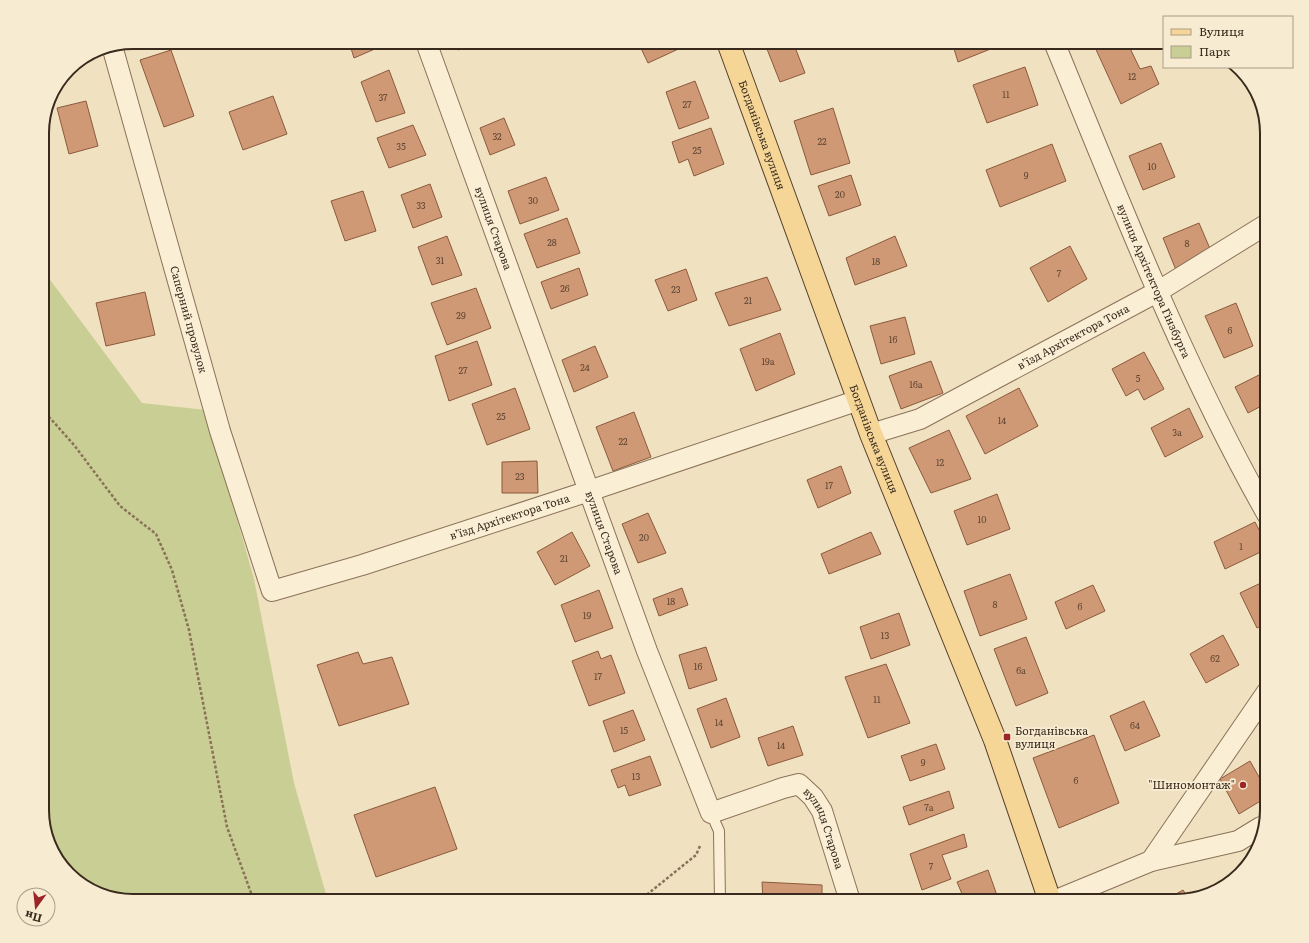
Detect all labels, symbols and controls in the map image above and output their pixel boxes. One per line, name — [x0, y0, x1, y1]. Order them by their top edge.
legend — [1163, 16, 1293, 68]
text: Вулиця — [1199, 22, 1244, 40]
text: Парк — [1199, 42, 1230, 60]
house number: 12 — [1128, 69, 1137, 83]
street label: Богданівська вулиця — [735, 77, 790, 192]
house number: 11 — [1002, 87, 1010, 101]
house number: 37 — [378, 90, 388, 104]
house number: 27 — [682, 97, 692, 111]
house number: 32 — [492, 129, 502, 143]
house number: 22 — [817, 134, 827, 148]
house number: 35 — [396, 139, 406, 153]
house number: 25 — [692, 143, 702, 157]
house number: 10 — [1148, 159, 1156, 173]
house number: 9 — [1024, 168, 1029, 182]
street label: вулиця Старова — [472, 184, 517, 272]
house number: 20 — [835, 187, 845, 201]
house number: 30 — [528, 193, 538, 207]
house number: 33 — [416, 198, 426, 212]
street label: вулиця Архітектора Гінзбурга — [1114, 201, 1195, 360]
house number: 28 — [547, 235, 557, 249]
house number: 8 — [1185, 236, 1190, 250]
house number: 31 — [436, 253, 445, 267]
house number: 18 — [872, 254, 880, 268]
street label: Саперний провулок — [167, 264, 212, 375]
house number: 7 — [1057, 266, 1062, 280]
house number: 26 — [560, 281, 570, 295]
house number: 23 — [671, 282, 681, 296]
house number: 21 — [744, 293, 752, 307]
street label: в’їзд Архітектора Тона — [1014, 299, 1132, 373]
house number: 29 — [456, 308, 466, 322]
house number: 6 — [1228, 323, 1233, 337]
house number: 16 — [889, 332, 897, 346]
house number: 19а — [761, 354, 775, 368]
house number: 24 — [580, 360, 590, 374]
house number: 27 — [458, 363, 468, 377]
house number: 5 — [1136, 371, 1141, 385]
house number: 16а — [909, 377, 923, 391]
street label: Богданівська вулиця — [847, 382, 903, 496]
house number: 25 — [496, 409, 506, 423]
house number: 14 — [998, 413, 1006, 427]
house number: 3а — [1172, 425, 1182, 439]
house number: 22 — [618, 434, 628, 448]
house number: 12 — [936, 455, 945, 469]
house number: 23 — [515, 469, 525, 483]
house number: 17 — [825, 478, 833, 492]
street label: вулиця Старова — [583, 488, 628, 576]
street label: в’їзд Архітектора Тона — [447, 489, 571, 543]
house number: 10 — [978, 512, 986, 526]
house number: 20 — [639, 530, 649, 544]
house number: 1 — [1239, 539, 1243, 553]
house number: 21 — [560, 551, 568, 565]
house number: 18 — [667, 594, 675, 608]
house number: 8 — [993, 597, 998, 611]
house number: 6 — [1078, 599, 1083, 613]
house number: 19 — [583, 608, 591, 622]
house number: 13 — [881, 628, 889, 642]
house number: 62 — [1210, 651, 1220, 665]
house number: 16 — [694, 659, 702, 673]
house number: 6а — [1016, 663, 1026, 677]
house number: 17 — [594, 669, 602, 683]
house number: 11 — [873, 692, 881, 706]
house number: 14 — [715, 715, 723, 729]
house number: 64 — [1130, 718, 1140, 732]
place label: Богданівська вулиця — [1015, 722, 1088, 751]
house number: 15 — [620, 723, 629, 737]
marker: Богданівська вулиця — [1002, 732, 1012, 742]
house number: 14 — [777, 738, 785, 752]
house number: 9 — [921, 755, 926, 769]
house number: 13 — [632, 769, 640, 783]
house number: 6 — [1074, 773, 1079, 787]
place label: "Шиномонтаж" — [1148, 776, 1235, 792]
marker: "Шиномонтаж" — [1238, 780, 1248, 790]
street label: вулиця Старова — [800, 783, 849, 871]
house number: 7а — [924, 800, 934, 814]
house number: 7 — [929, 859, 934, 873]
north arrow — [16, 887, 56, 927]
text: Пн — [23, 908, 43, 928]

